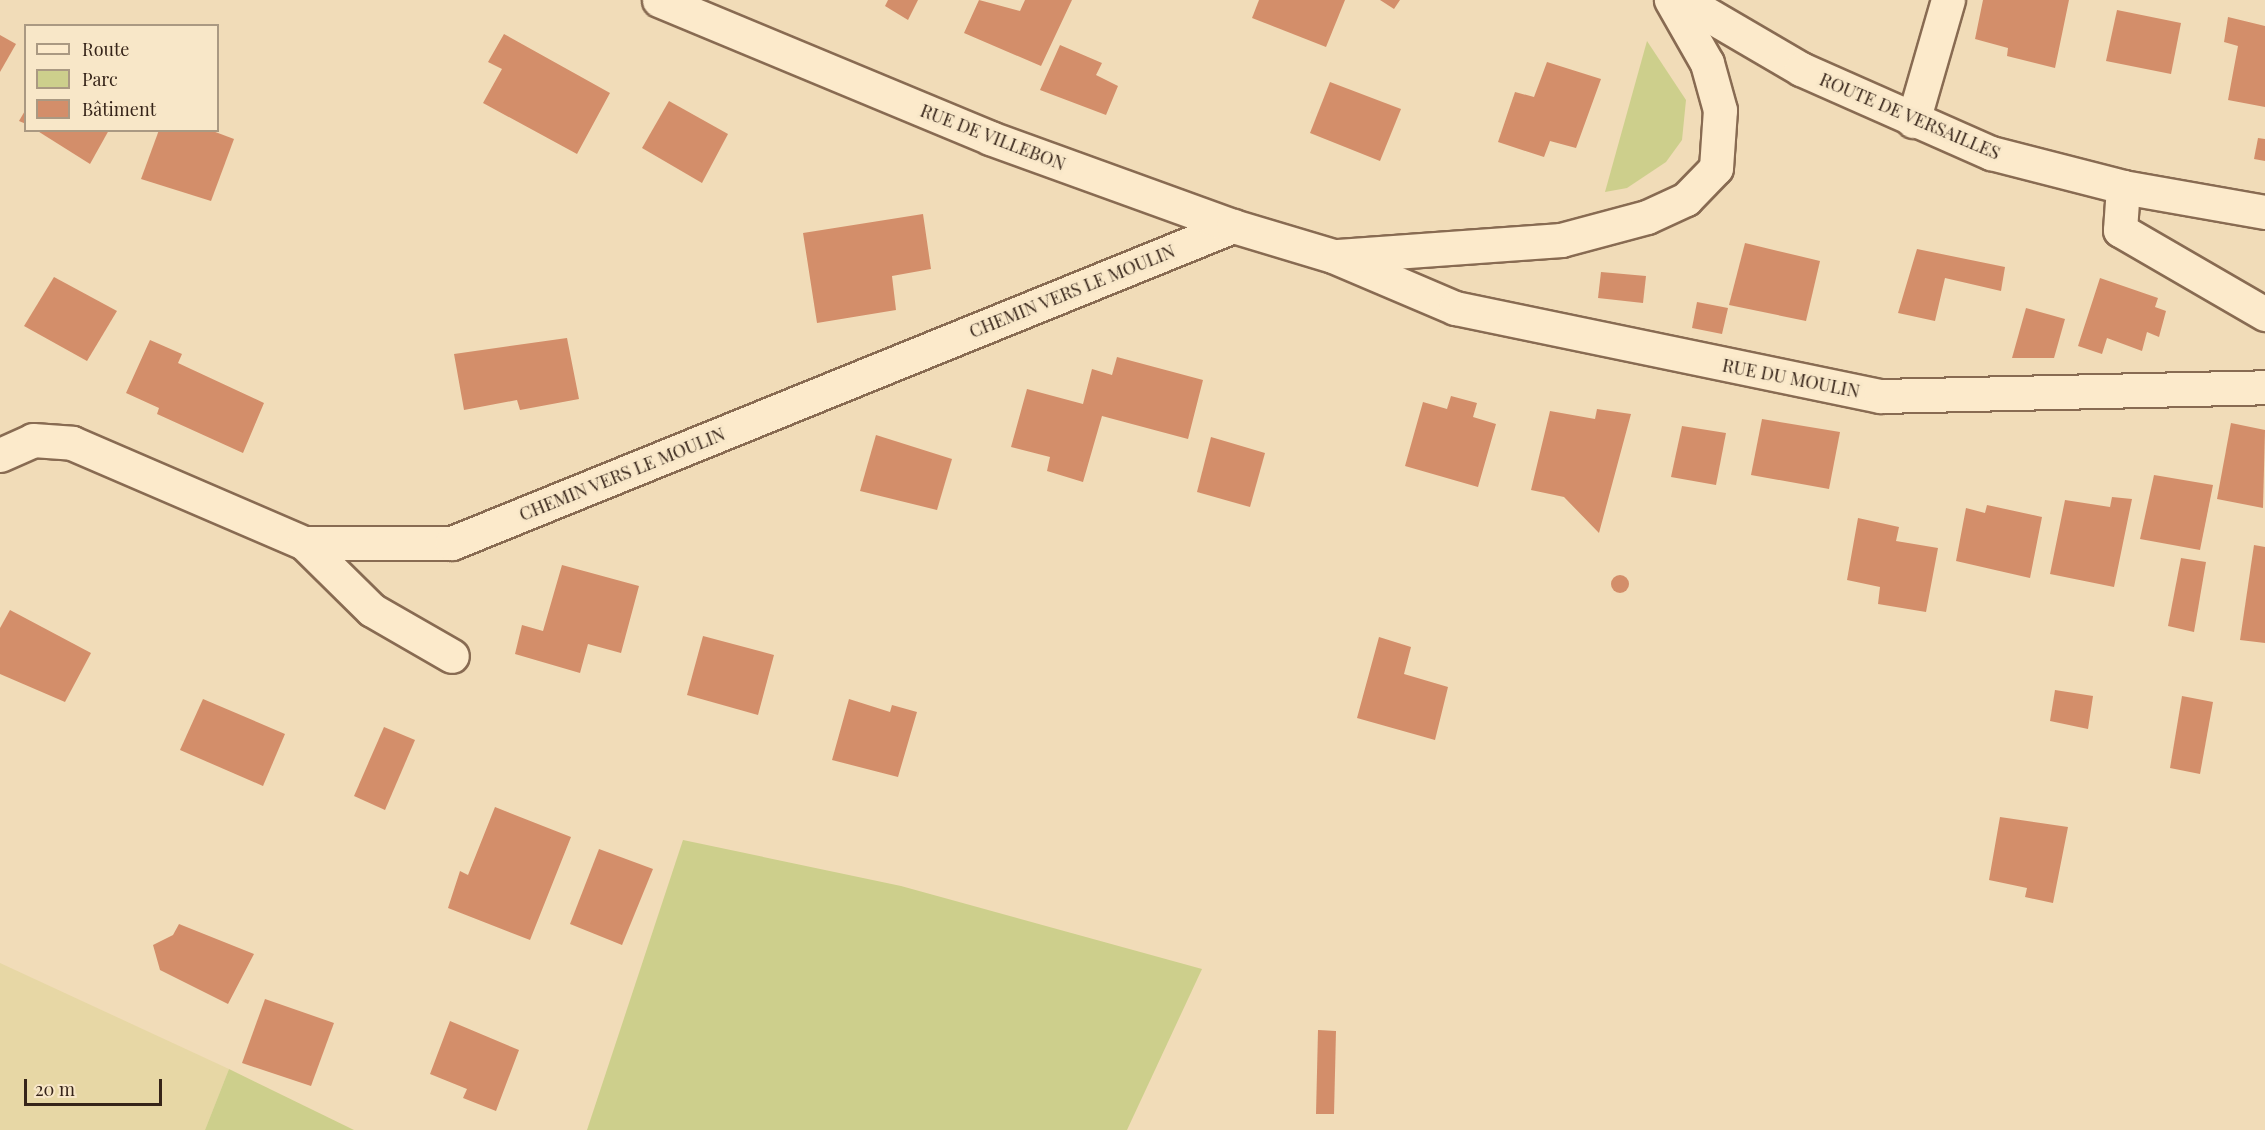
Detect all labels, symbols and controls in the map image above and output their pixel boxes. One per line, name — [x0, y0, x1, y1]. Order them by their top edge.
legend — [24, 24, 219, 132]
text: Route — [82, 37, 129, 61]
text: Parc — [82, 67, 118, 91]
street label: ROUTE DE VERSAILLES — [1816, 68, 2004, 164]
text: Bâtiment — [82, 97, 156, 121]
street label: RUE DE VILLEBON — [917, 99, 1069, 175]
street label: CHEMIN VERS LE MOULIN — [966, 240, 1178, 342]
street label: RUE DU MOULIN — [1721, 354, 1861, 402]
street label: CHEMIN VERS LE MOULIN — [516, 423, 728, 525]
scale bar — [27, 1067, 165, 1105]
text: 20 m — [35, 1077, 75, 1101]

